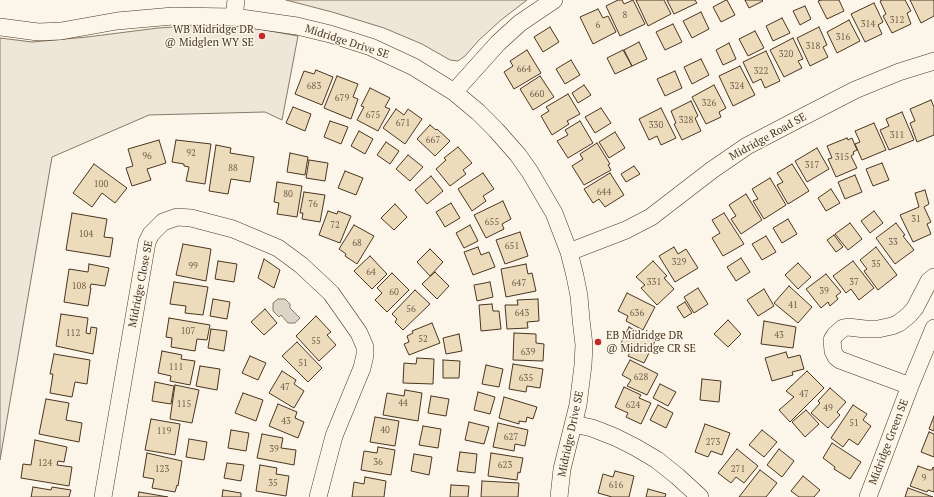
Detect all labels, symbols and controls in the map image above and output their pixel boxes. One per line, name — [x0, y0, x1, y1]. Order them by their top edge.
house number: 8 — [623, 10, 627, 20]
house number: 312 — [890, 15, 904, 25]
house number: 314 — [861, 19, 875, 29]
house number: 6 — [596, 20, 600, 30]
street label: Midridge Drive SE — [303, 22, 391, 62]
place label: WB Midridge DR @ Midglen WY SE — [165, 23, 254, 49]
marker: WB Midridge DR @ Midglen WY SE — [257, 31, 267, 41]
house number: 316 — [836, 32, 850, 42]
house number: 318 — [806, 41, 820, 51]
house number: 320 — [779, 49, 793, 59]
house number: 664 — [517, 64, 531, 74]
house number: 322 — [754, 66, 768, 76]
house number: 683 — [307, 81, 321, 91]
house number: 324 — [730, 81, 744, 91]
house number: 660 — [530, 89, 544, 99]
house number: 679 — [335, 93, 349, 103]
house number: 326 — [702, 98, 716, 108]
house number: 675 — [366, 110, 380, 120]
street label: Midridge Road SE — [727, 110, 809, 164]
house number: 328 — [679, 115, 693, 125]
house number: 671 — [396, 118, 410, 128]
house number: 330 — [649, 120, 663, 130]
house number: 311 — [890, 130, 904, 140]
house number: 667 — [426, 135, 440, 145]
house number: 92 — [186, 148, 196, 158]
house number: 96 — [142, 151, 152, 161]
house number: 315 — [835, 152, 849, 162]
house number: 317 — [805, 160, 819, 170]
house number: 88 — [228, 163, 238, 173]
house number: 100 — [94, 179, 108, 189]
house number: 644 — [597, 187, 611, 197]
house number: 80 — [283, 189, 293, 199]
house number: 76 — [308, 199, 318, 209]
house number: 31 — [911, 214, 921, 224]
house number: 655 — [485, 217, 499, 227]
house number: 72 — [330, 220, 340, 230]
house number: 104 — [79, 229, 93, 239]
house number: 33 — [888, 237, 898, 247]
house number: 68 — [352, 238, 362, 248]
street label: Midridge Close SE — [126, 239, 156, 329]
house number: 651 — [505, 241, 519, 251]
house number: 329 — [672, 257, 686, 267]
house number: 35 — [871, 259, 881, 269]
house number: 99 — [188, 261, 198, 271]
house number: 64 — [366, 267, 376, 277]
house number: 331 — [647, 277, 661, 287]
house number: 37 — [849, 277, 859, 287]
house number: 647 — [512, 278, 526, 288]
house number: 108 — [72, 281, 86, 291]
house number: 39 — [819, 286, 829, 296]
house number: 60 — [389, 287, 399, 297]
house number: 41 — [788, 300, 798, 310]
house number: 56 — [406, 304, 416, 314]
house number: 643 — [515, 308, 529, 318]
house number: 636 — [630, 308, 644, 318]
house number: 107 — [181, 326, 195, 336]
house number: 112 — [66, 328, 80, 338]
place label: EB Midridge DR @ Midridge CR SE — [606, 329, 696, 355]
house number: 43 — [774, 330, 784, 340]
house number: 52 — [418, 334, 428, 344]
house number: 55 — [311, 336, 321, 346]
marker: EB Midridge DR @ Midridge CR SE — [593, 337, 603, 347]
house number: 639 — [521, 347, 535, 357]
house number: 51 — [298, 358, 308, 368]
house number: 111 — [169, 362, 183, 372]
house number: 628 — [634, 372, 648, 382]
house number: 635 — [519, 373, 533, 383]
house number: 47 — [280, 382, 290, 392]
house number: 47 — [799, 389, 809, 399]
street label: Midridge Drive SE — [555, 390, 587, 478]
street label: Midridge Green SE — [867, 397, 911, 487]
house number: 44 — [398, 398, 408, 408]
house number: 115 — [177, 399, 191, 409]
house number: 624 — [626, 400, 640, 410]
house number: 49 — [823, 403, 833, 413]
house number: 43 — [281, 416, 291, 426]
house number: 51 — [849, 418, 859, 428]
house number: 40 — [380, 425, 390, 435]
house number: 119 — [157, 426, 171, 436]
house number: 627 — [504, 432, 518, 442]
house number: 273 — [706, 437, 720, 447]
house number: 39 — [269, 444, 279, 454]
house number: 36 — [373, 457, 383, 467]
house number: 124 — [38, 458, 52, 468]
house number: 623 — [498, 460, 512, 470]
house number: 123 — [155, 464, 169, 474]
house number: 271 — [731, 464, 745, 474]
house number: 9 — [922, 473, 926, 483]
house number: 35 — [268, 478, 278, 488]
house number: 616 — [609, 480, 623, 490]

